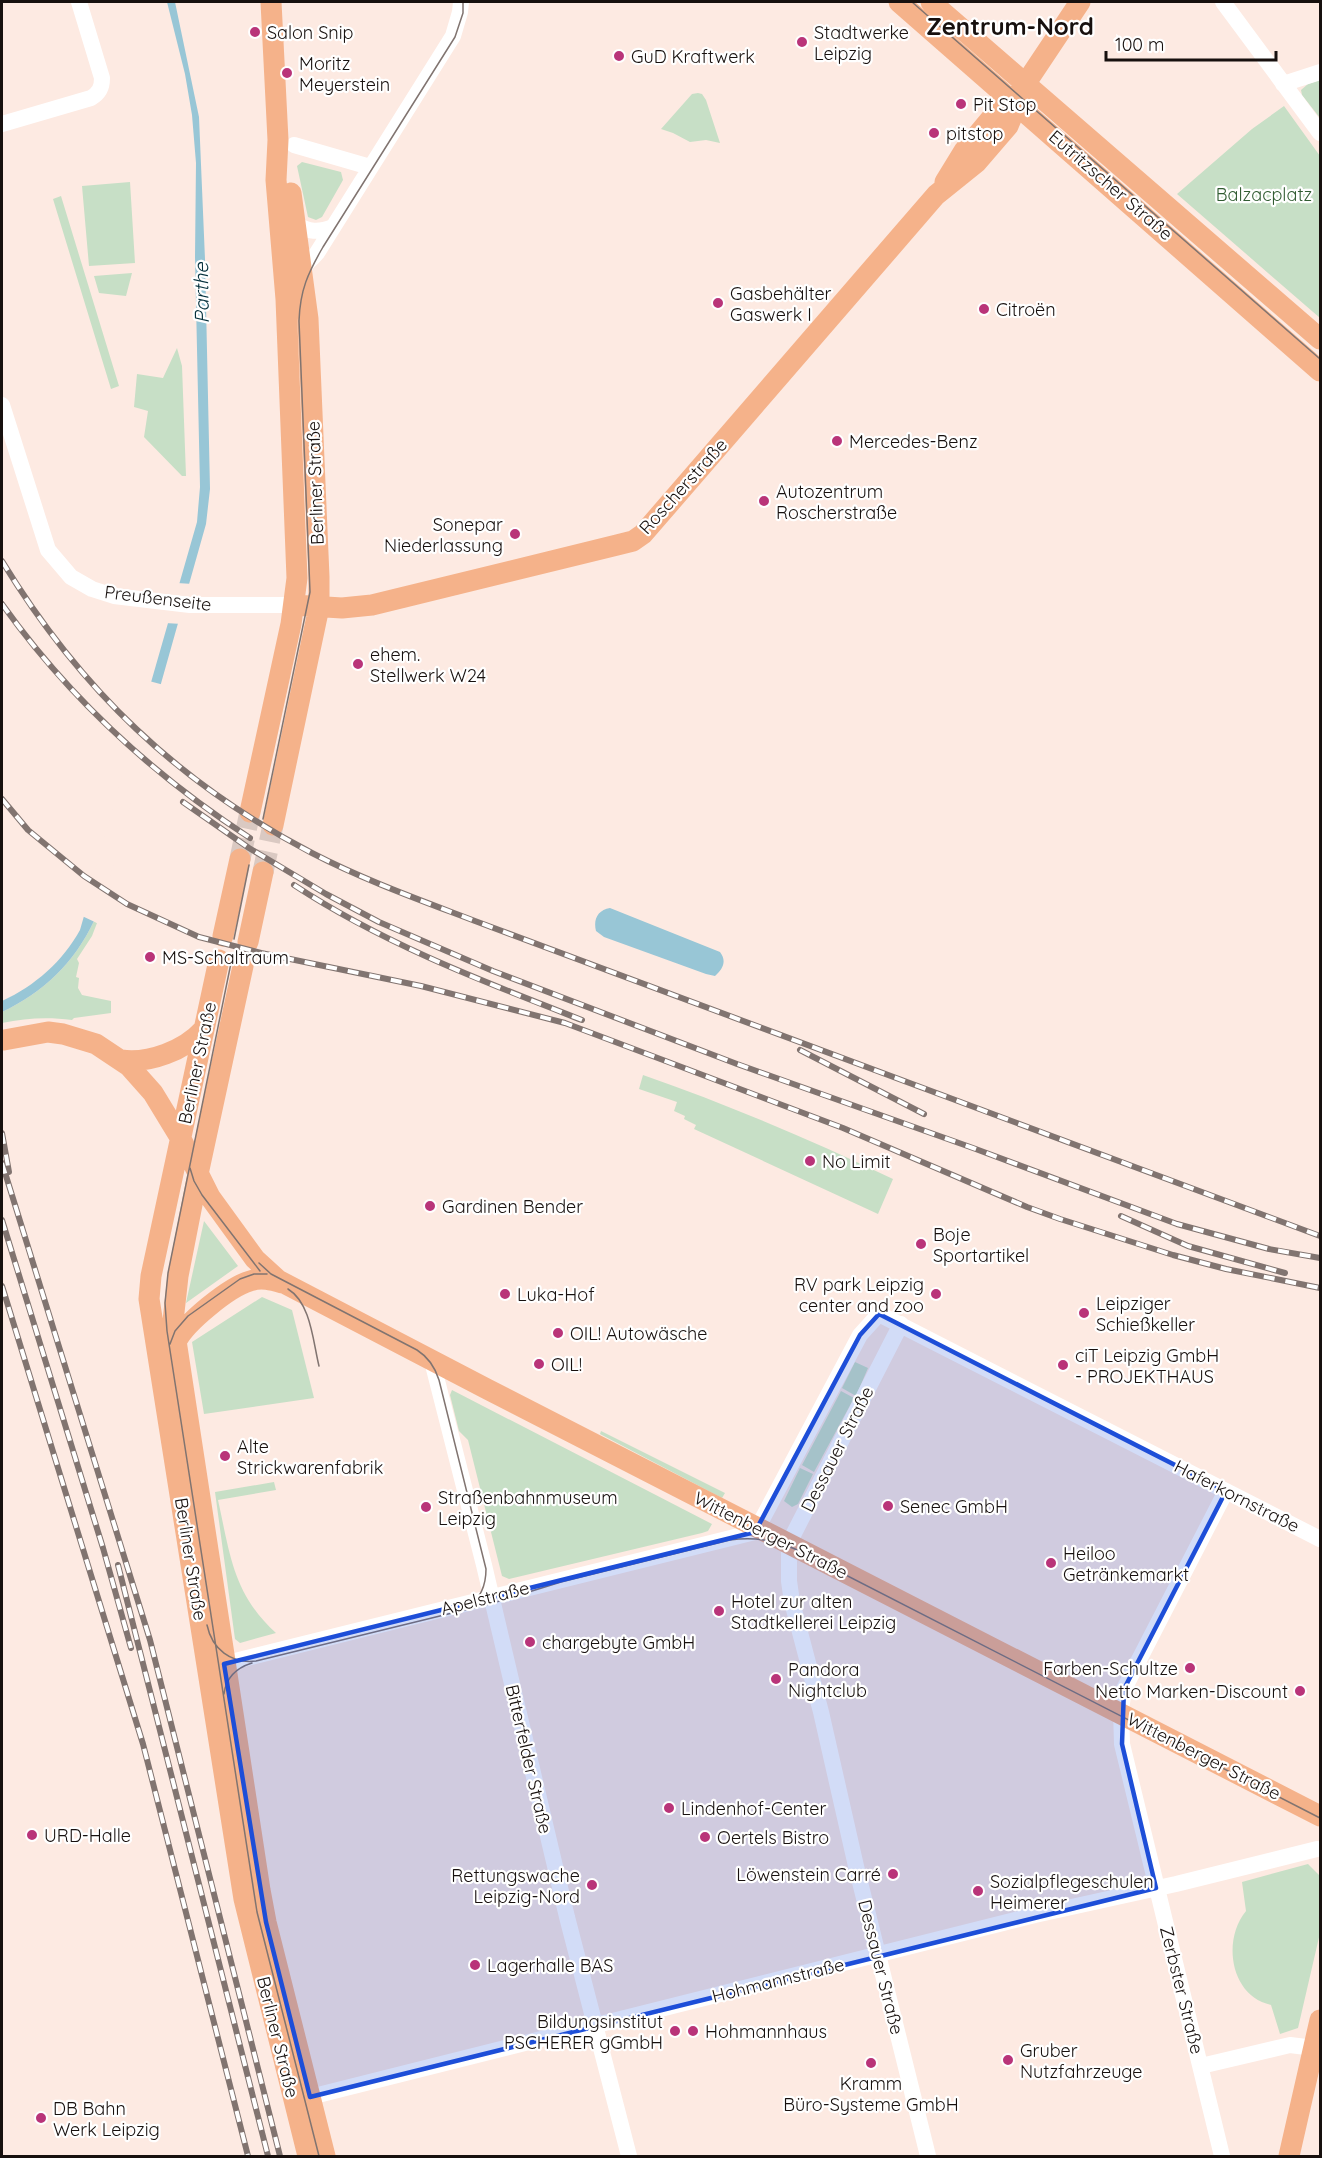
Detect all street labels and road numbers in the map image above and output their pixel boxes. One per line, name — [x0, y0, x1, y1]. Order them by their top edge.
street label: Eutritzscher Straße — [1044, 125, 1178, 245]
street label: Berliner Straße — [301, 421, 329, 545]
street label: Roscherstraße — [634, 433, 732, 539]
street label: Preußenseite — [103, 580, 213, 616]
street label: Berliner Straße — [173, 1000, 221, 1126]
street label: Dessauer Straße — [795, 1382, 879, 1516]
street label: Haferkornstraße — [1171, 1455, 1303, 1537]
street label: Wittenberger Straße — [690, 1486, 852, 1584]
street label: Berliner Straße — [170, 1496, 212, 1622]
street label: Apelstraße — [439, 1576, 531, 1620]
street label: Bitterfelder Straße — [501, 1682, 557, 1836]
street label: Wittenberger Straße — [1123, 1707, 1285, 1805]
street label: Dessauer Straße — [853, 1897, 909, 2037]
street label: Zerbster Straße — [1155, 1924, 1209, 2056]
street label: Hohmannstraße — [710, 1952, 846, 2008]
street label: Berliner Straße — [252, 1974, 304, 2100]

